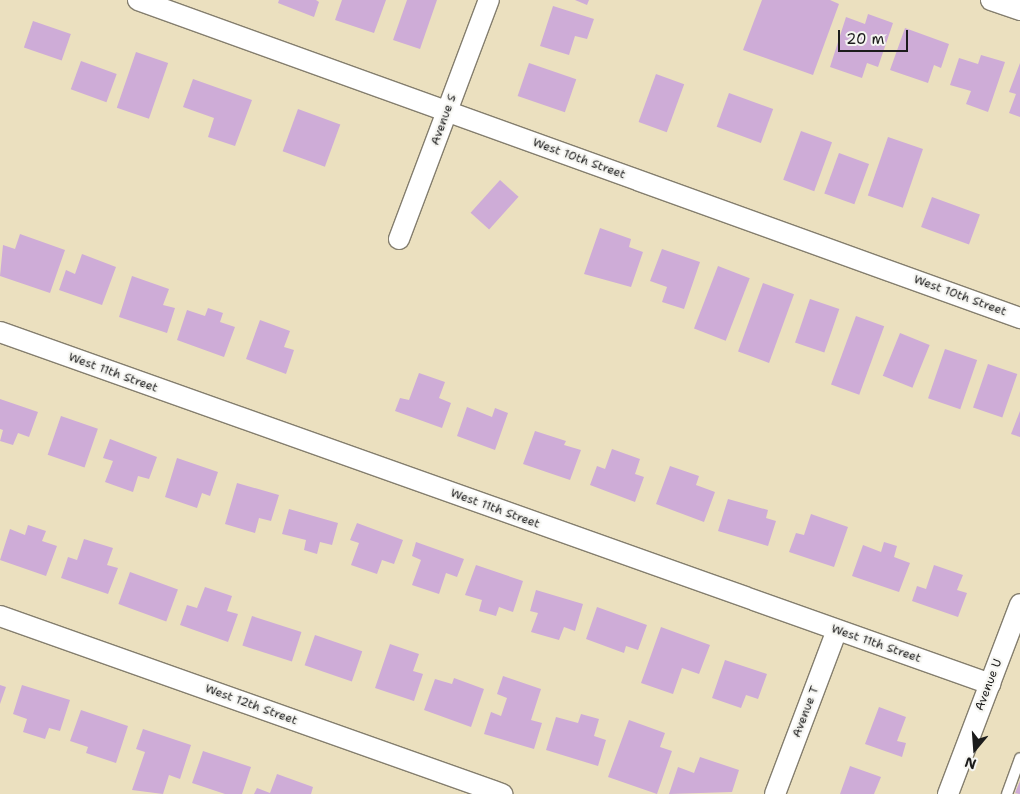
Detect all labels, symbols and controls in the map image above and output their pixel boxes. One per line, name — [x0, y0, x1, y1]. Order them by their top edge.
scale bar — [840, 20, 910, 52]
text: 20 m — [846, 29, 885, 49]
street label: Avenue S — [428, 93, 460, 147]
street label: West 10th Street — [531, 136, 627, 182]
street label: West 10th Street — [912, 273, 1008, 319]
street label: West 11th Street — [66, 350, 160, 396]
street label: West 11th Street — [448, 486, 542, 532]
street label: West 11th Street — [829, 622, 923, 666]
street label: Avenue U — [973, 657, 1005, 713]
street label: West 12th Street — [203, 682, 299, 728]
street label: Avenue T — [790, 684, 822, 740]
north arrow — [950, 724, 1000, 774]
text: N — [962, 753, 978, 774]

